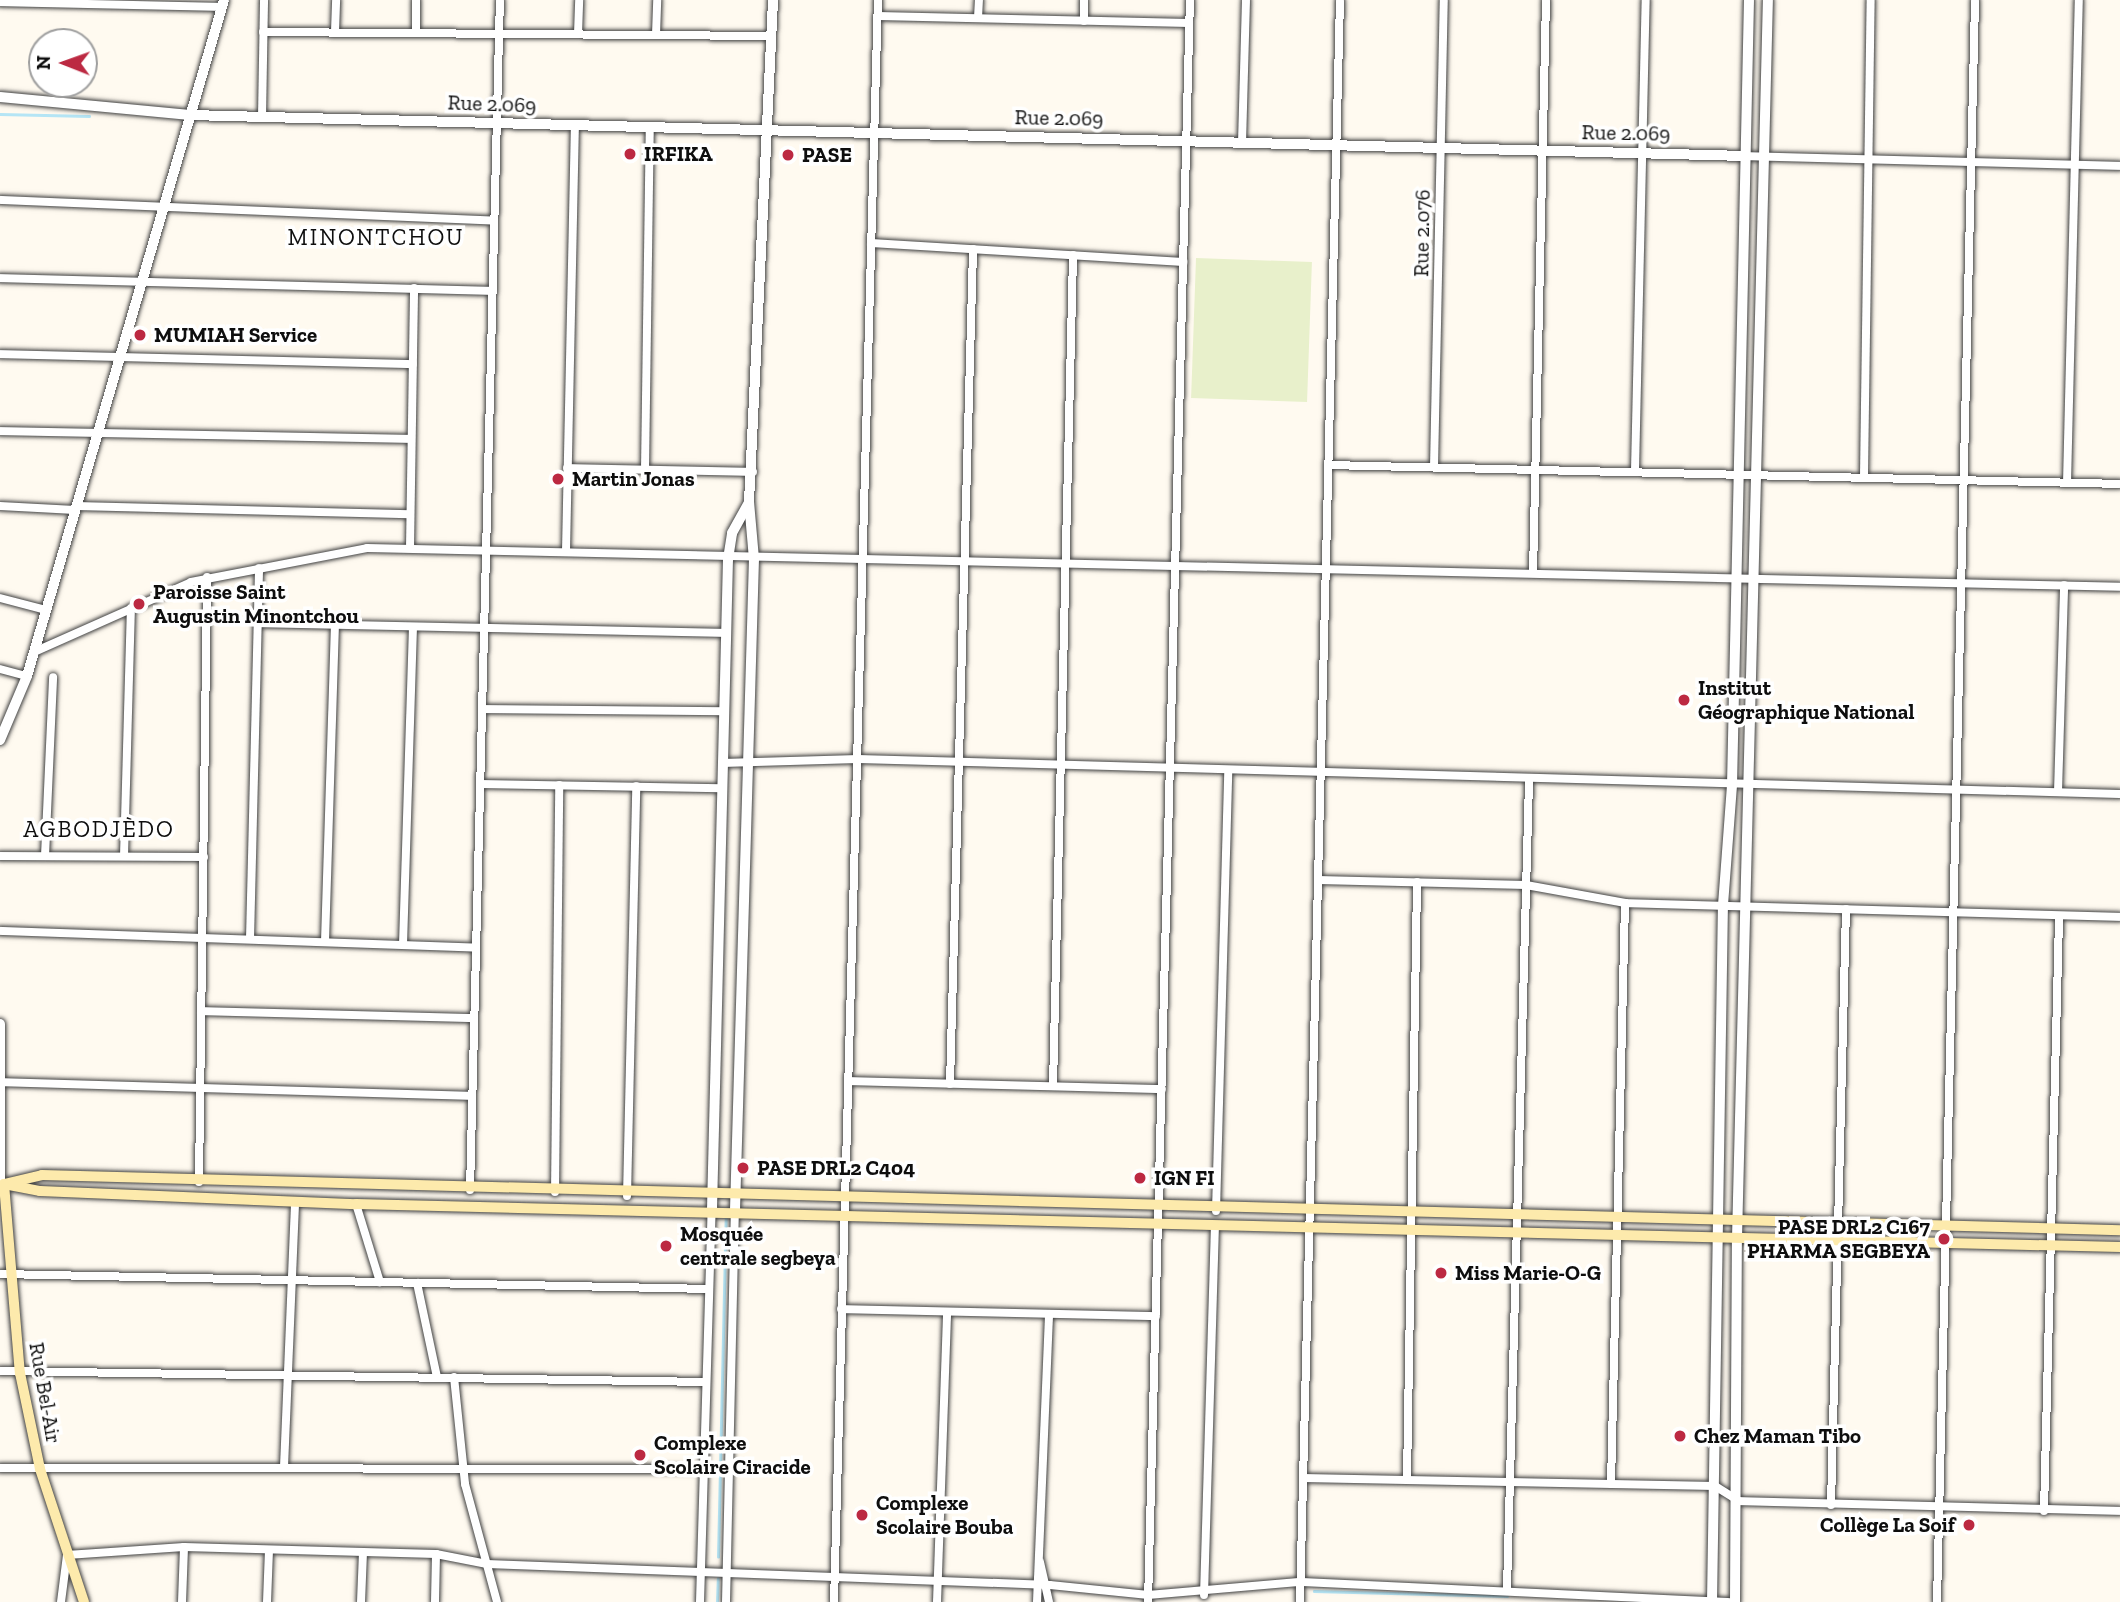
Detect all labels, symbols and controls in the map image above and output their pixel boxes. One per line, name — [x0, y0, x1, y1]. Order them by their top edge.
north arrow — [28, 28, 98, 98]
text: N — [32, 55, 55, 70]
street label: Rue 2.069 — [447, 90, 537, 118]
street label: Rue 2.069 — [1014, 105, 1104, 131]
street label: Rue 2.069 — [1581, 120, 1671, 146]
place label: IRFIKA — [644, 141, 713, 167]
place label: PASE — [802, 142, 852, 168]
marker: IRFIKA — [622, 146, 638, 162]
marker: PASE — [780, 147, 796, 163]
street label: Rue 2.076 — [1409, 189, 1435, 277]
district label: MINONTCHOU — [289, 223, 463, 251]
place label: MUMIAH Service — [154, 322, 317, 348]
marker: MUMIAH Service — [132, 327, 148, 343]
place label: Martin Jonas — [572, 466, 695, 492]
marker: Martin Jonas — [550, 471, 566, 487]
place label: Paroisse Saint Augustin Minontchou — [153, 579, 359, 629]
marker: Paroisse Saint Augustin Minontchou — [131, 596, 147, 612]
place label: Institut Géographique National — [1698, 675, 1914, 725]
marker: Institut Géographique National — [1676, 692, 1692, 708]
district label: AGBODJÈDO — [24, 815, 174, 843]
place label: PASE DRL2 C404 — [757, 1155, 915, 1181]
marker: PASE DRL2 C404 — [735, 1160, 751, 1176]
place label: IGN FI — [1154, 1165, 1215, 1191]
marker: IGN FI — [1132, 1170, 1148, 1186]
place label: PASE DRL2 C167 PHARMA SEGBEYA — [1746, 1214, 1930, 1264]
place label: Mosquée centrale segbeya — [680, 1221, 836, 1271]
marker: PASE DRL2 C167 PHARMA SEGBEYA — [1936, 1231, 1952, 1247]
marker: Mosquée centrale segbeya — [658, 1238, 674, 1254]
place label: Miss Marie-O-G — [1455, 1260, 1601, 1286]
marker: Miss Marie-O-G — [1433, 1265, 1449, 1281]
street label: Rue Bel-Air — [24, 1340, 66, 1446]
place label: Chez Maman Tibo — [1694, 1423, 1861, 1449]
marker: Chez Maman Tibo — [1672, 1428, 1688, 1444]
place label: Complexe Scolaire Ciracide — [654, 1430, 811, 1480]
marker: Complexe Scolaire Ciracide — [632, 1447, 648, 1463]
place label: Complexe Scolaire Bouba — [876, 1490, 1013, 1540]
marker: Complexe Scolaire Bouba — [854, 1507, 870, 1523]
place label: Collège La Soif — [1820, 1512, 1955, 1538]
marker: Collège La Soif — [1961, 1517, 1977, 1533]

